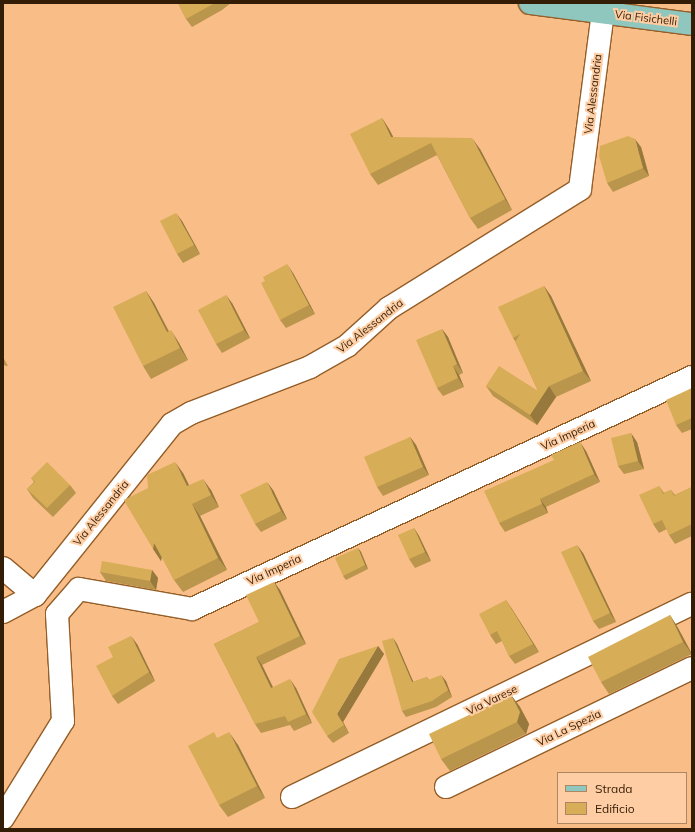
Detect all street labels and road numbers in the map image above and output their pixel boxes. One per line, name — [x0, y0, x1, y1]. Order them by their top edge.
street label: Via Fisichelli — [614, 8, 678, 28]
street label: Via Alessandria — [582, 53, 604, 135]
street label: Via Alessandria — [334, 296, 406, 356]
street label: Via Imperia — [539, 417, 597, 453]
street label: Via Alessandria — [71, 478, 131, 548]
street label: Via Imperia — [245, 552, 303, 588]
street label: Via Varese — [464, 682, 520, 718]
street label: Via La Spezia — [535, 707, 603, 749]

